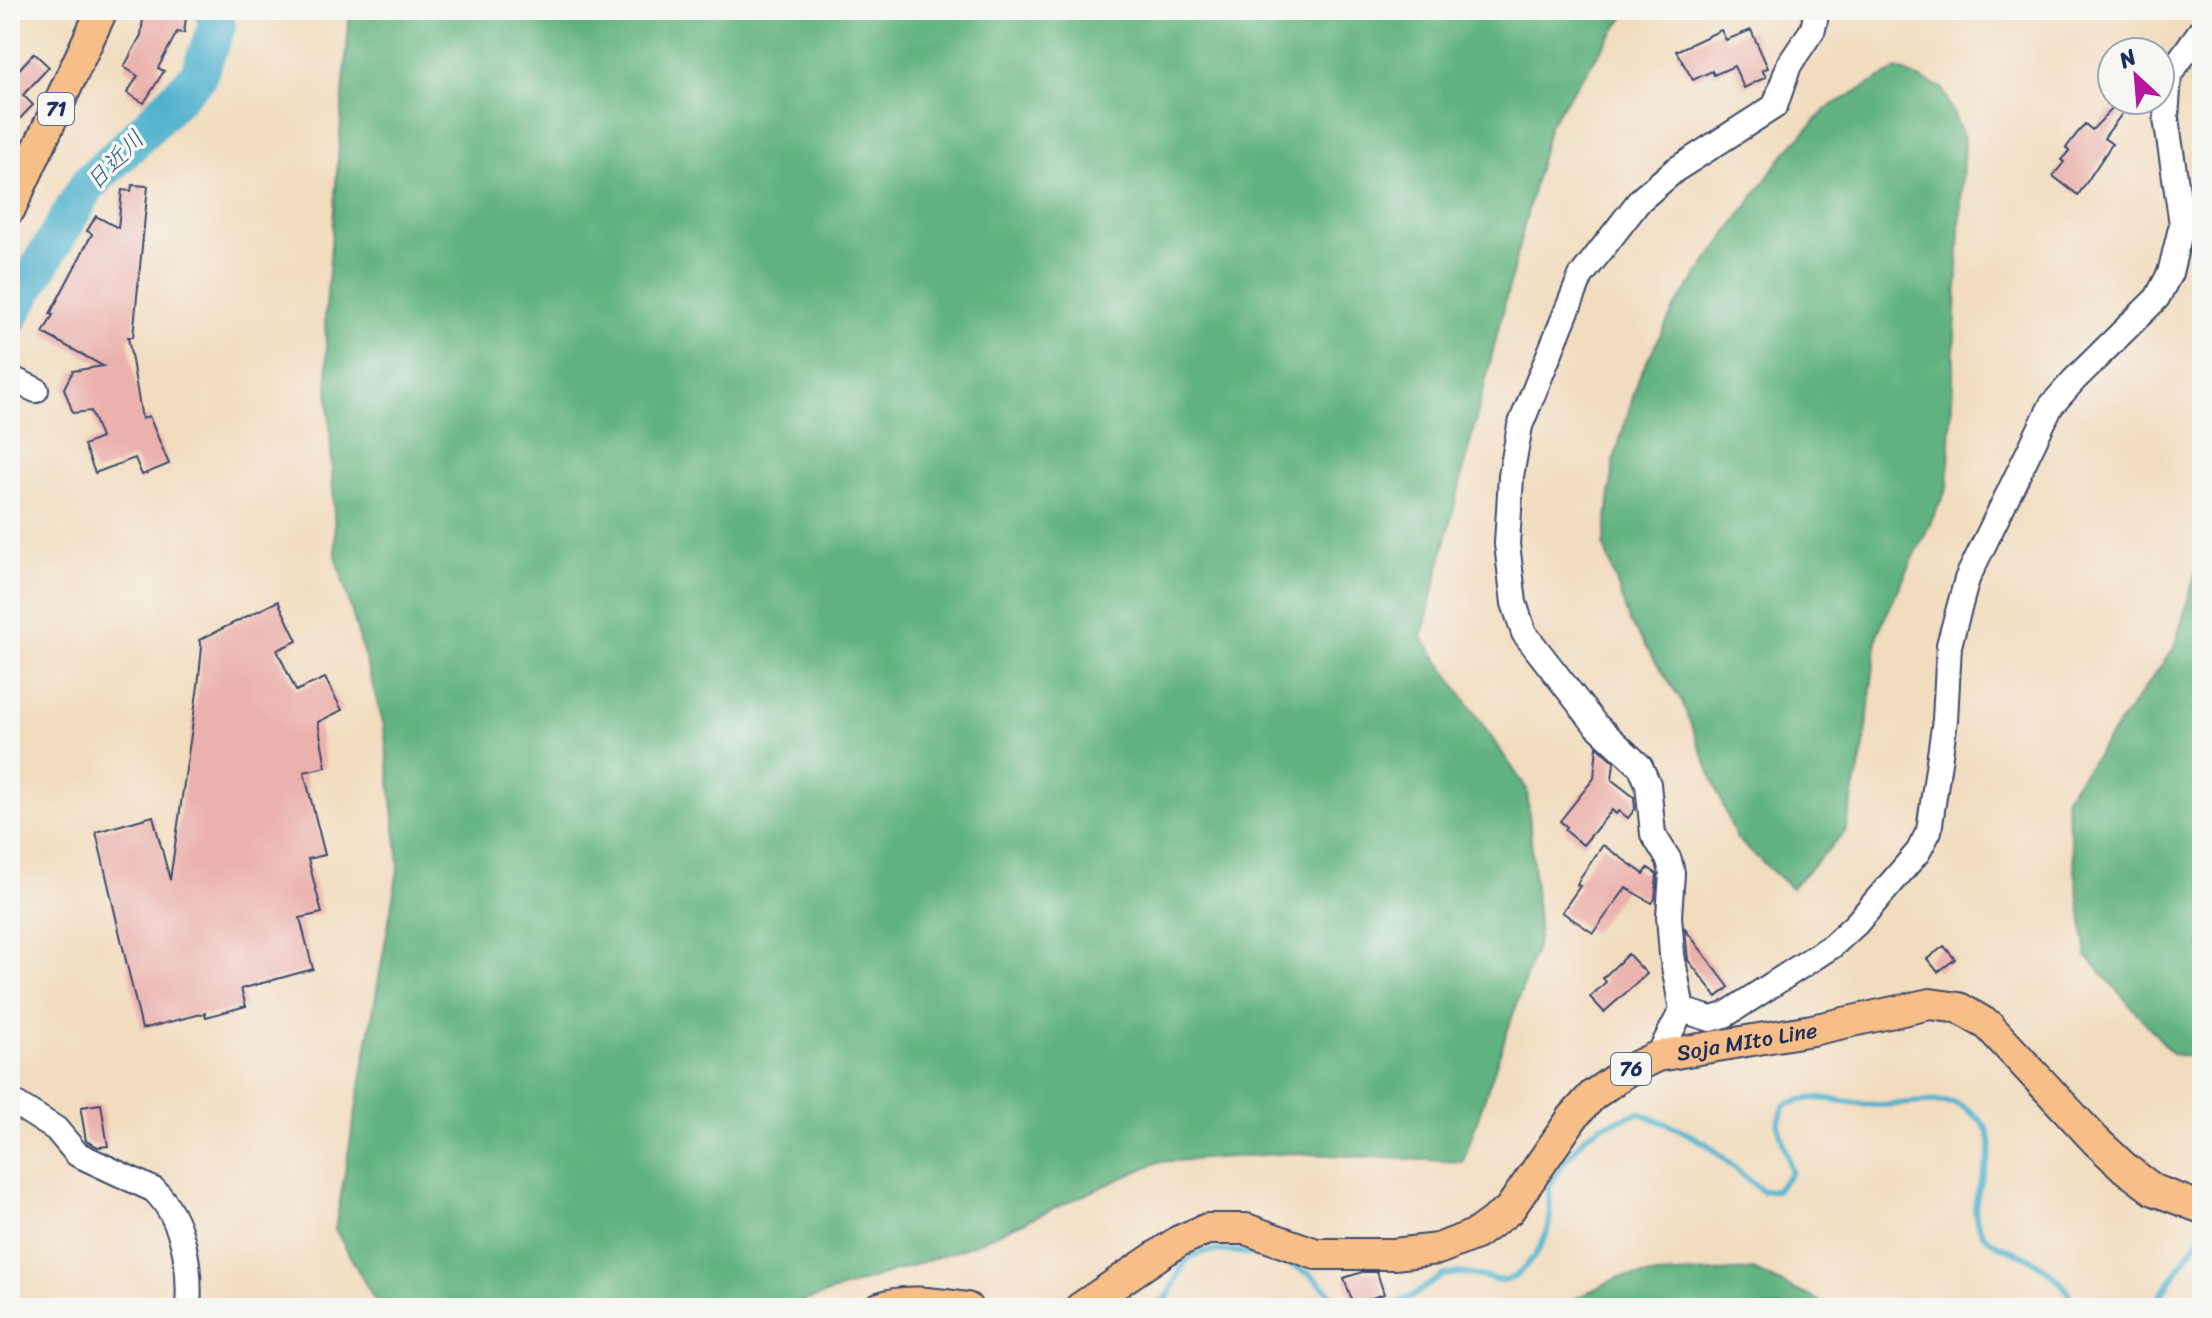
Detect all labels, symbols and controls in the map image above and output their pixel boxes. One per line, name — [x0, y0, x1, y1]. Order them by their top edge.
north arrow — [2096, 36, 2176, 116]
text: N — [2111, 37, 2144, 80]
road number: 71 — [38, 93, 74, 125]
water label: 日近川 — [75, 120, 155, 200]
street label: Soja MIto Line — [1673, 1010, 1820, 1072]
road number: 76 — [1611, 1053, 1651, 1085]

